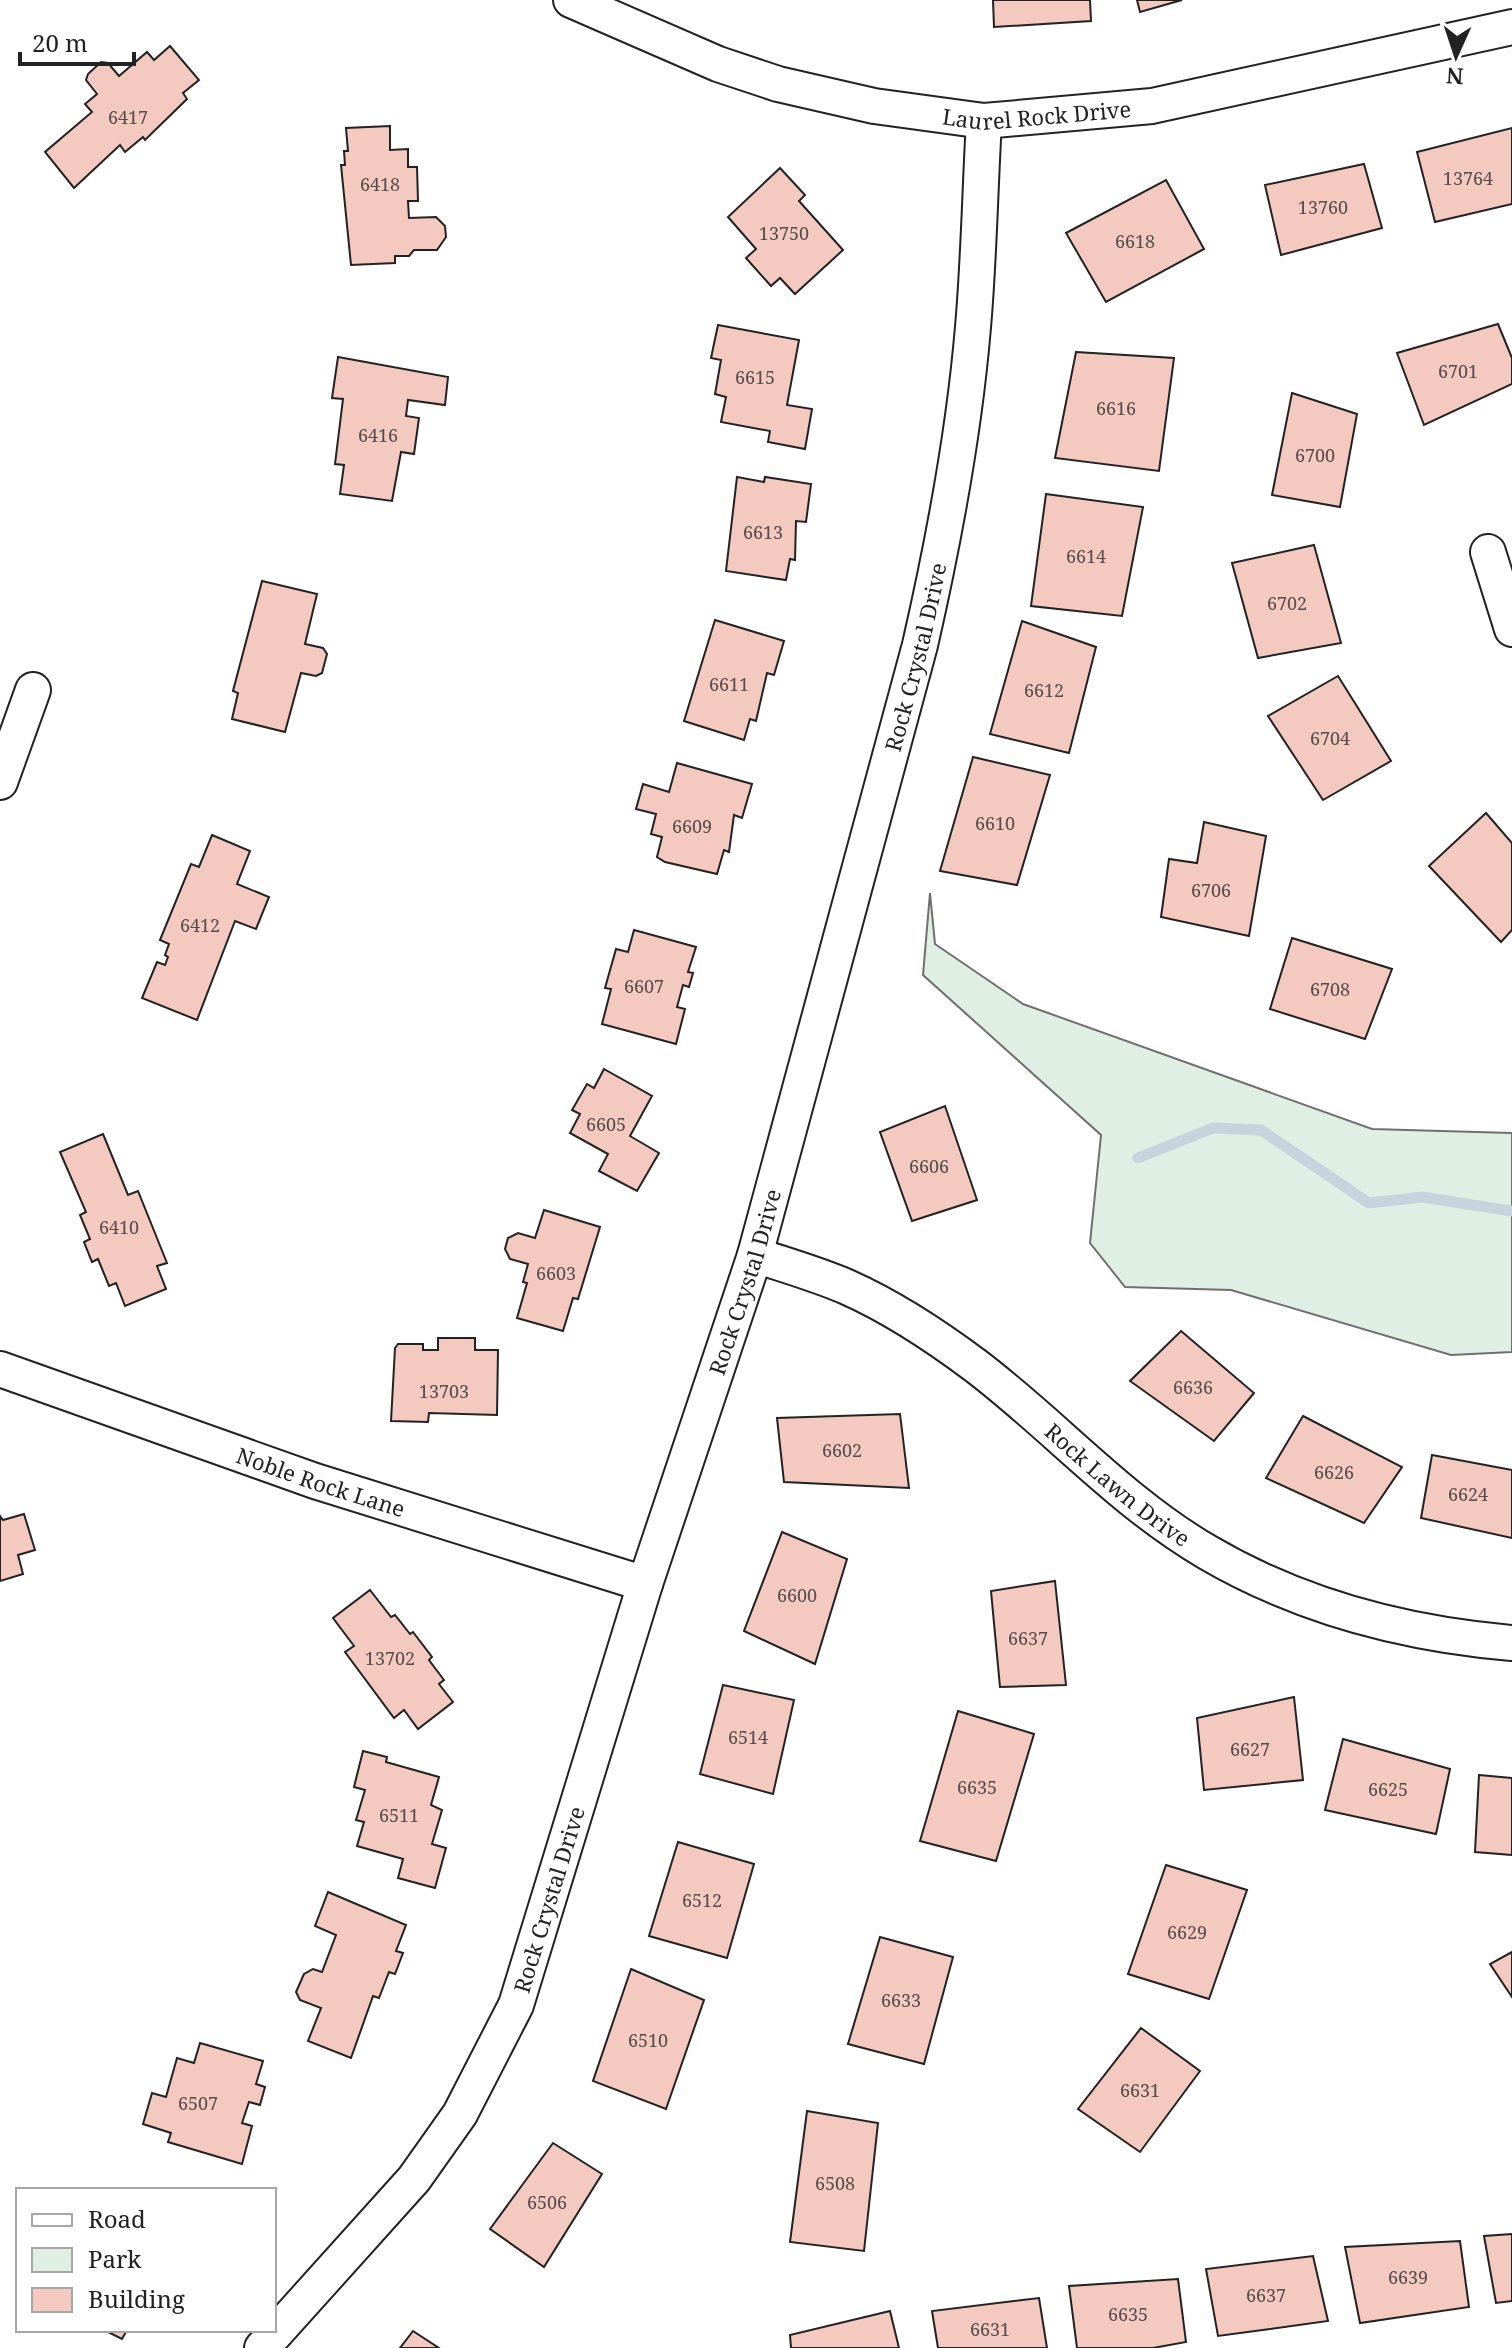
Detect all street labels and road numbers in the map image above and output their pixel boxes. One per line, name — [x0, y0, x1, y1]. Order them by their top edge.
street label: Laurel Rock Drive — [941, 93, 1132, 136]
street label: Rock Crystal Drive — [877, 560, 953, 754]
street label: Rock Crystal Drive — [701, 1185, 787, 1379]
street label: Rock Lawn Drive — [1039, 1416, 1196, 1553]
street label: Noble Rock Lane — [232, 1439, 409, 1523]
street label: Rock Crystal Drive — [506, 1802, 591, 1996]

